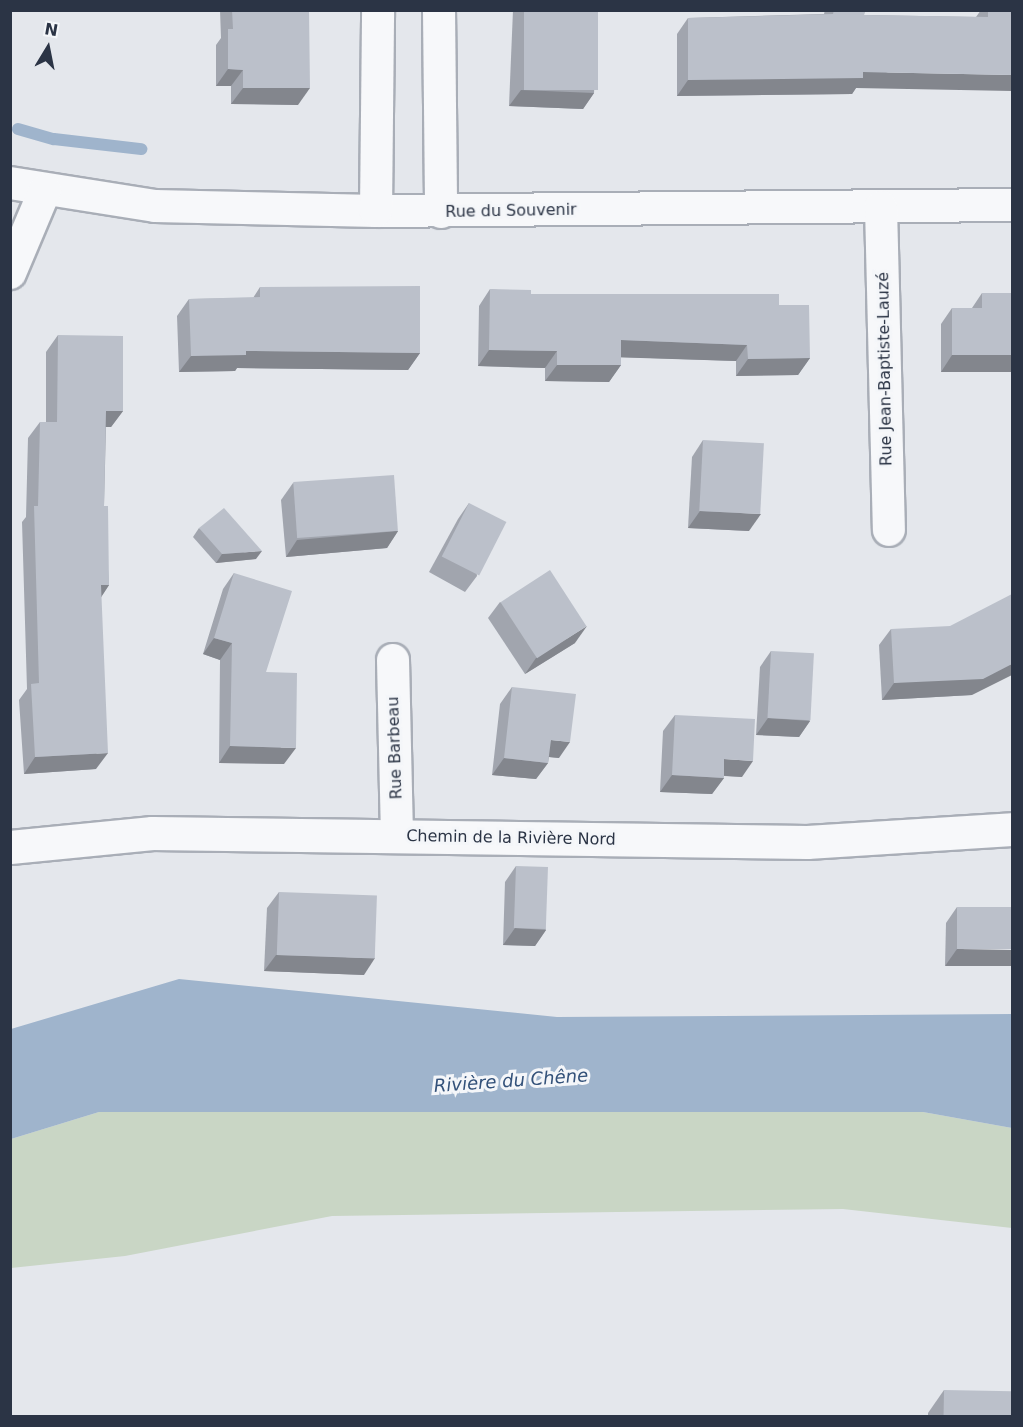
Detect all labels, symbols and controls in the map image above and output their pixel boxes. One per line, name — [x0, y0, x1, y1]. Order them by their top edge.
north arrow — [18, 18, 78, 78]
text: N — [43, 19, 59, 40]
street label: Rue du Souvenir — [445, 200, 577, 222]
street label: Rue Jean-Baptiste-Lauzé — [874, 272, 896, 466]
street label: Rue Barbeau — [384, 696, 406, 800]
street label: Chemin de la Rivière Nord — [406, 827, 616, 849]
water label: Rivière du Chêne — [433, 1065, 589, 1097]

